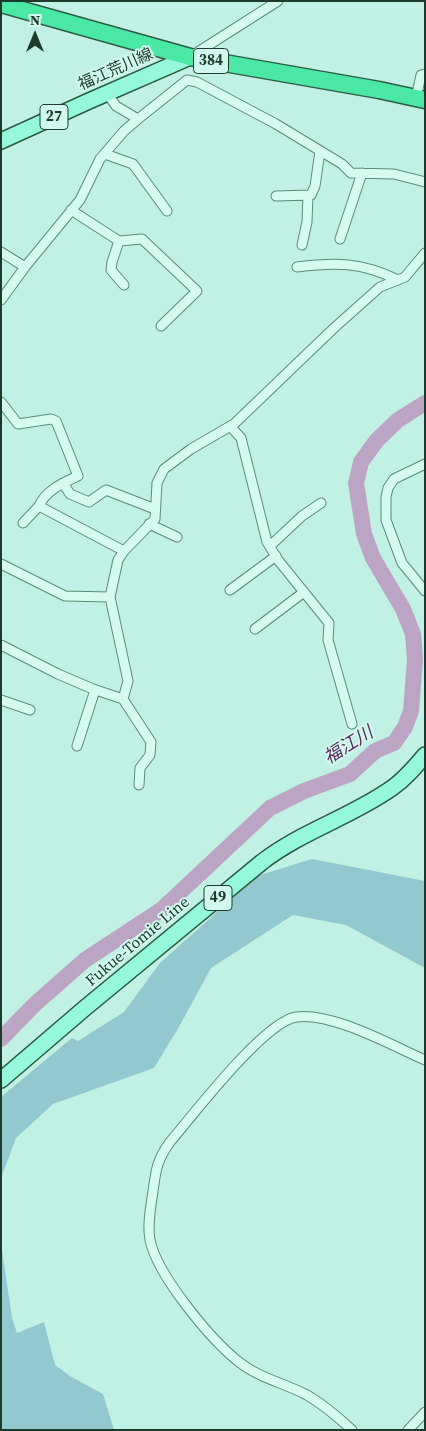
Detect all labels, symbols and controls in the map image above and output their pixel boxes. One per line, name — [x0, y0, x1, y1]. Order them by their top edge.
north arrow — [10, 10, 60, 60]
text: N — [30, 10, 40, 30]
street label: 福江荒川線 — [76, 45, 156, 95]
road number: 384 — [194, 48, 228, 74]
road number: 27 — [40, 104, 68, 130]
water label: 福江川 — [320, 723, 378, 769]
road number: 49 — [204, 886, 232, 910]
street label: Fukue-Tomie Line — [82, 893, 194, 991]

